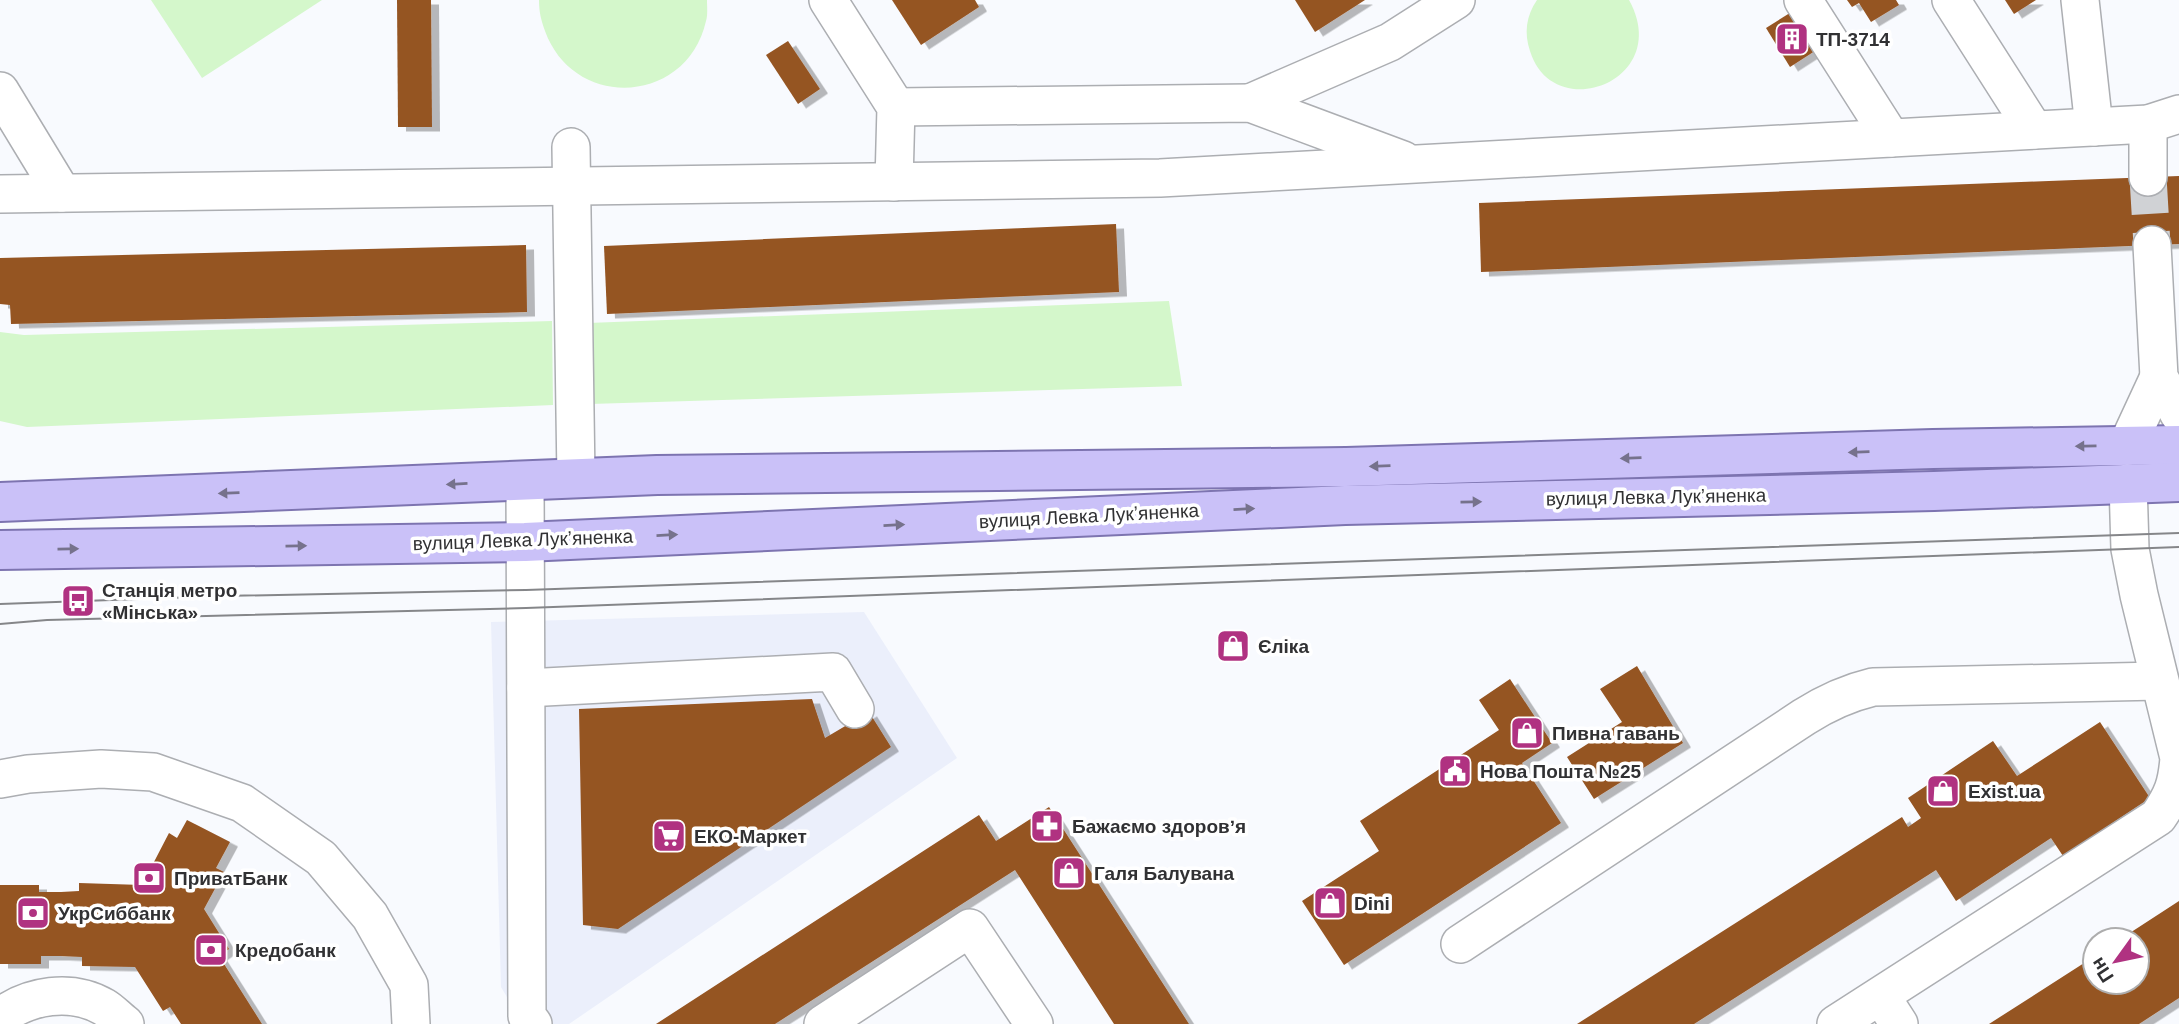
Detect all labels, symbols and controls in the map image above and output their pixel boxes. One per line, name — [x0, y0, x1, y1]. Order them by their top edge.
building icon: ТП-3714 — [1773, 20, 1811, 58]
place label: ТП-3714 — [1816, 29, 1890, 50]
one-way arrow — [2075, 440, 2097, 452]
one-way arrow — [1848, 446, 1870, 457]
one-way arrow — [1620, 453, 1642, 464]
one-way arrow — [1368, 460, 1390, 471]
one-way arrow — [445, 479, 467, 490]
street label: вулиця Левка Лукʼяненка — [1546, 485, 1767, 509]
one-way arrow — [218, 488, 240, 499]
one-way arrow — [1461, 496, 1483, 507]
street label: вулиця Левка Лукʼяненка — [978, 500, 1200, 532]
one-way arrow — [1233, 504, 1255, 515]
one-way arrow — [884, 520, 906, 531]
street label: вулиця Левка Лукʼяненка — [412, 526, 634, 554]
one-way arrow — [656, 530, 678, 541]
one-way arrow — [285, 540, 307, 552]
one-way arrow — [57, 543, 79, 555]
place label: Станція метро «Мінська» — [102, 580, 237, 623]
bus stop icon: Станція метро «Мінська» — [59, 582, 97, 620]
shop icon: Єліка — [1214, 627, 1252, 665]
place label: Єліка — [1258, 636, 1309, 657]
shop icon: Пивна гавань — [1508, 714, 1546, 752]
place label: Пивна гавань — [1552, 723, 1680, 744]
public building icon: Нова Пошта №25 — [1436, 752, 1474, 790]
place label: Нова Пошта №25 — [1480, 761, 1642, 782]
shop icon: Exist.ua — [1924, 772, 1962, 810]
place label: Exist.ua — [1968, 781, 2041, 802]
pharmacy icon: Бажаємо здоровʼя — [1028, 807, 1066, 845]
place label: Бажаємо здоровʼя — [1072, 816, 1246, 837]
supermarket icon: ЕКО-Маркет — [650, 817, 688, 855]
place label: ЕКО-Маркет — [694, 826, 807, 847]
shop icon: Галя Балувана — [1050, 854, 1088, 892]
bank icon: ПриватБанк — [130, 859, 168, 897]
place label: Галя Балувана — [1094, 863, 1235, 884]
place label: ПриватБанк — [174, 868, 288, 889]
shop icon: Dini — [1311, 884, 1349, 922]
place label: Dini — [1354, 893, 1390, 914]
bank icon: УкрСиббанк — [14, 894, 52, 932]
place label: УкрСиббанк — [58, 903, 171, 924]
north arrow — [2081, 926, 2151, 996]
bank icon: Кредобанк — [192, 931, 230, 969]
place label: Кредобанк — [235, 940, 336, 961]
text: Пн — [2087, 954, 2118, 986]

